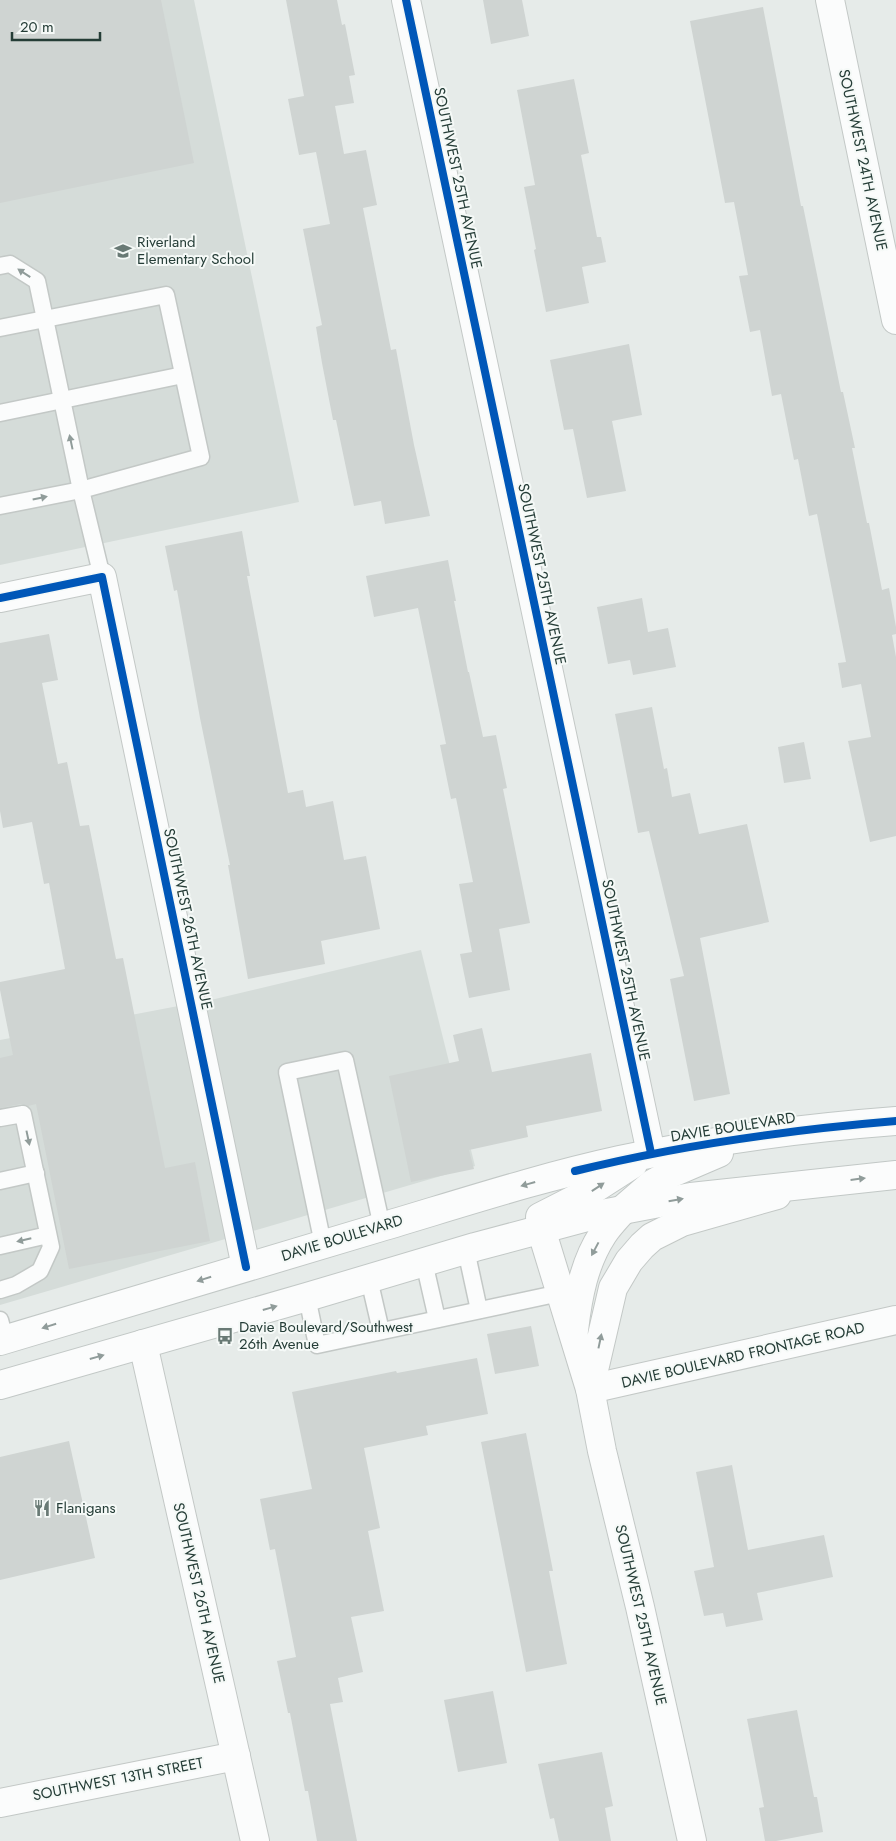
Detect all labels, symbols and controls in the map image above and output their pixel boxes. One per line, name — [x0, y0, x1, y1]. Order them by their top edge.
scale bar — [12, 10, 100, 42]
text: 20 m — [20, 16, 54, 38]
street label: SOUTHWEST 24TH AVENUE — [833, 67, 893, 253]
street label: SOUTHWEST 25TH AVENUE — [428, 85, 488, 271]
place label: Riverland Elementary School — [137, 231, 254, 270]
school or university icon: Riverland Elementary School — [113, 241, 133, 261]
one-way arrow — [17, 268, 31, 277]
one-way arrow — [66, 434, 74, 450]
street label: SOUTHWEST 25TH AVENUE — [512, 481, 572, 667]
one-way arrow — [33, 494, 48, 502]
street label: SOUTHWEST 26TH AVENUE — [158, 826, 218, 1012]
street label: SOUTHWEST 25TH AVENUE — [596, 877, 656, 1063]
street label: DAVIE BOULEVARD — [669, 1106, 797, 1148]
one-way arrow — [25, 1131, 33, 1147]
one-way arrow — [850, 1175, 866, 1183]
one-way arrow — [520, 1180, 535, 1188]
one-way arrow — [591, 1182, 604, 1192]
one-way arrow — [668, 1195, 684, 1203]
street label: DAVIE BOULEVARD — [279, 1209, 405, 1267]
one-way arrow — [16, 1236, 32, 1244]
one-way arrow — [591, 1242, 599, 1256]
one-way arrow — [197, 1276, 212, 1284]
one-way arrow — [263, 1303, 278, 1311]
place label: Davie Boulevard/Southwest 26th Avenue — [239, 1316, 413, 1355]
street label: DAVIE BOULEVARD FRONTAGE ROAD — [619, 1316, 867, 1394]
one-way arrow — [41, 1323, 56, 1331]
bus stop icon: Davie Boulevard/Southwest 26th Avenue — [215, 1326, 235, 1346]
one-way arrow — [596, 1334, 604, 1349]
one-way arrow — [90, 1353, 105, 1361]
place label: Flanigans — [56, 1497, 116, 1519]
restaurant icon: Flanigans — [32, 1498, 52, 1518]
street label: SOUTHWEST 26TH AVENUE — [167, 1500, 231, 1686]
street label: SOUTHWEST 25TH AVENUE — [609, 1522, 673, 1708]
street label: SOUTHWEST 13TH STREET — [31, 1752, 205, 1806]

